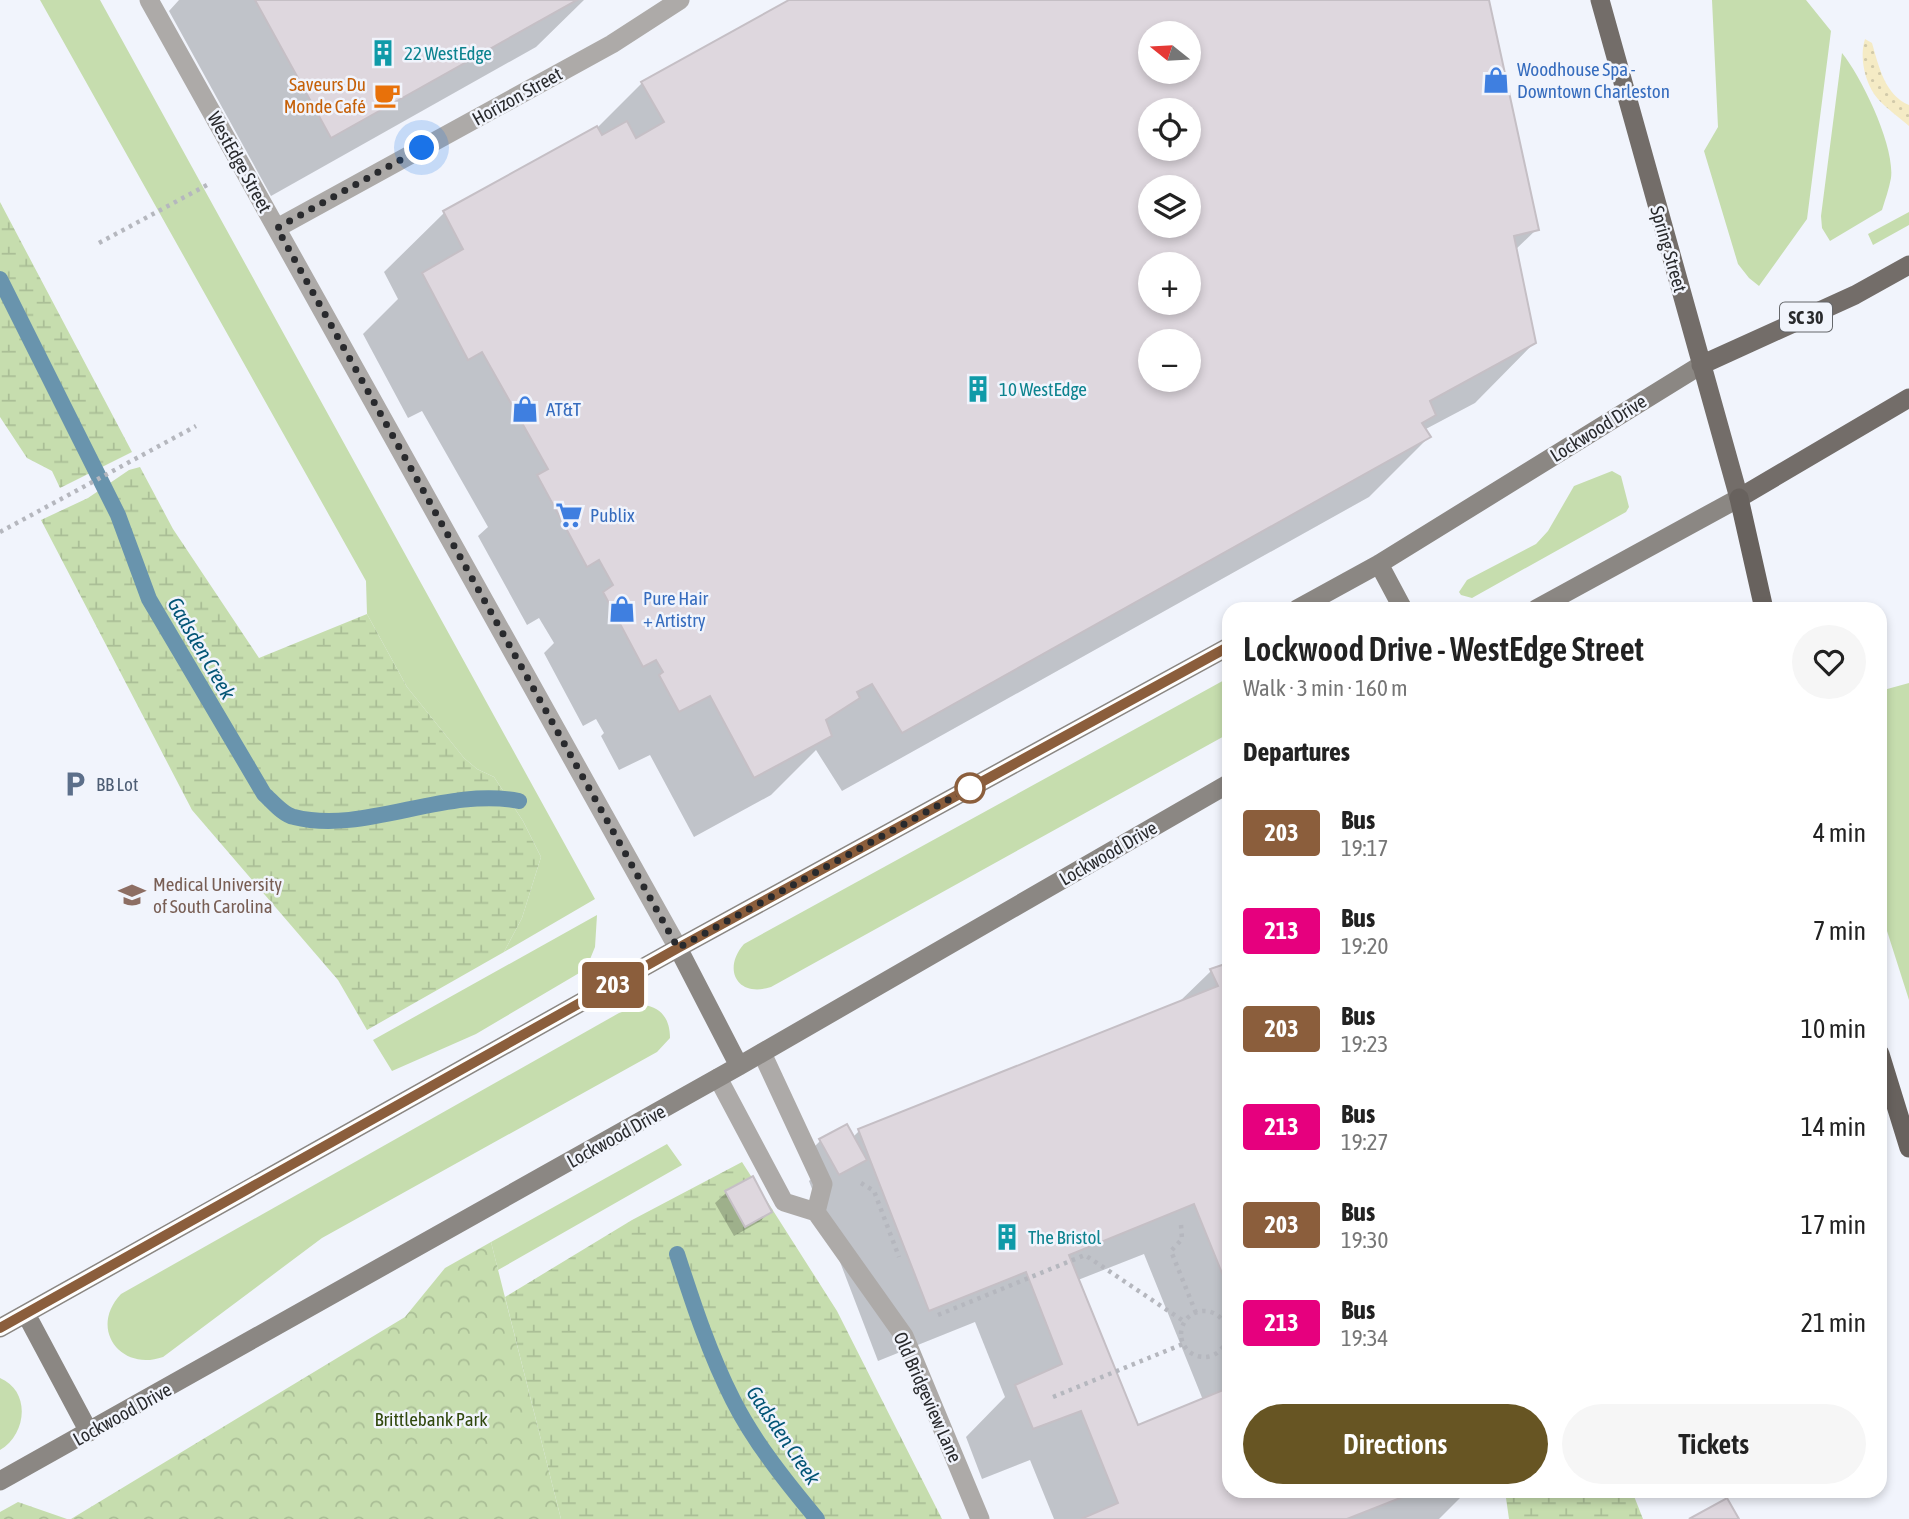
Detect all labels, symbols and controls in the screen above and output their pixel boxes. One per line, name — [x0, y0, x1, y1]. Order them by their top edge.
north arrow — [1138, 21, 1200, 84]
map controls — [1138, 21, 1201, 392]
building icon: 22 WestEdge — [368, 38, 398, 68]
place label: 22 WestEdge — [404, 42, 492, 64]
place label: Woodhouse Spa - Downtown Charleston — [1517, 58, 1670, 102]
street label: Horizon Street — [468, 62, 566, 130]
shop icon: Woodhouse Spa - Downtown Charleston — [1481, 65, 1511, 95]
place label: Saveurs Du Monde Café — [284, 73, 366, 117]
cafe icon: Saveurs Du Monde Café — [372, 80, 402, 110]
button: locate — [1138, 98, 1201, 161]
street label: WestEdge Street — [203, 108, 277, 216]
your location — [404, 130, 439, 165]
button: layers — [1138, 175, 1201, 238]
street label: Spring Street — [1646, 203, 1692, 295]
button: + — [1138, 252, 1201, 315]
road number: SC 30 — [1780, 302, 1832, 332]
button: − — [1138, 329, 1201, 392]
building icon: 10 WestEdge — [963, 374, 993, 404]
place label: 10 WestEdge — [999, 378, 1087, 400]
street label: Lockwood Drive — [1546, 390, 1650, 466]
shop icon: AT&T — [510, 394, 540, 424]
place label: AT&T — [546, 398, 582, 420]
supermarket icon: Publix — [554, 500, 584, 530]
place label: Publix — [590, 504, 635, 526]
place label: Pure Hair + Artistry — [643, 587, 709, 631]
water label: Gadsden Creek — [163, 593, 241, 704]
shop icon: Pure Hair + Artistry — [607, 594, 637, 624]
button: heart — [1792, 625, 1866, 699]
text: Lockwood Drive - WestEdge Street — [1243, 630, 1644, 668]
text: Walk · 3 min · 160 m — [1243, 675, 1407, 701]
text: Departures — [1243, 737, 1350, 767]
parking icon: BB Lot — [60, 769, 90, 799]
place label: BB Lot — [96, 773, 138, 795]
unlabelled marker — [955, 773, 985, 803]
text: Bus — [1341, 805, 1375, 835]
street label: Lockwood Drive — [1055, 816, 1161, 890]
text: 4 min — [1813, 818, 1866, 848]
text: 203 — [1265, 819, 1298, 846]
text: 19:17 — [1341, 835, 1388, 861]
place label: Medical University of South Carolina — [153, 873, 282, 917]
school or university icon: Medical University of South Carolina — [117, 880, 147, 910]
text: Bus — [1341, 903, 1375, 933]
text: 7 min — [1813, 916, 1866, 946]
text: 213 — [1265, 917, 1298, 944]
text: 19:20 — [1341, 933, 1388, 959]
line badge: 203 — [573, 962, 653, 1008]
text: 203 — [596, 971, 630, 998]
text: Bus — [1341, 1001, 1375, 1031]
text: 10 min — [1801, 1014, 1866, 1044]
text: 203 — [1265, 1015, 1298, 1042]
text: 19:23 — [1341, 1031, 1388, 1057]
text: Bus — [1341, 1099, 1375, 1129]
street label: Lockwood Drive — [563, 1100, 669, 1172]
text: 14 min — [1801, 1112, 1866, 1142]
text: 213 — [1265, 1113, 1298, 1140]
text: 19:27 — [1341, 1129, 1388, 1155]
text: Bus — [1341, 1197, 1375, 1227]
text: 17 min — [1801, 1210, 1866, 1240]
text: 203 — [1265, 1211, 1298, 1238]
building icon: The Bristol — [992, 1222, 1022, 1252]
place label: The Bristol — [1028, 1226, 1101, 1248]
text: 19:30 — [1341, 1227, 1388, 1253]
text: Bus — [1341, 1295, 1375, 1325]
text: 21 min — [1801, 1308, 1866, 1338]
text: 213 — [1265, 1309, 1298, 1336]
text: 19:34 — [1341, 1325, 1388, 1351]
street label: Old Bridgeview Lane — [889, 1328, 967, 1466]
street label: Lockwood Drive — [69, 1378, 175, 1450]
water label: Gadsden Creek — [742, 1381, 826, 1489]
button: Directions — [1243, 1404, 1548, 1484]
button: Tickets — [1562, 1404, 1866, 1484]
park label: Brittlebank Park — [374, 1408, 488, 1430]

